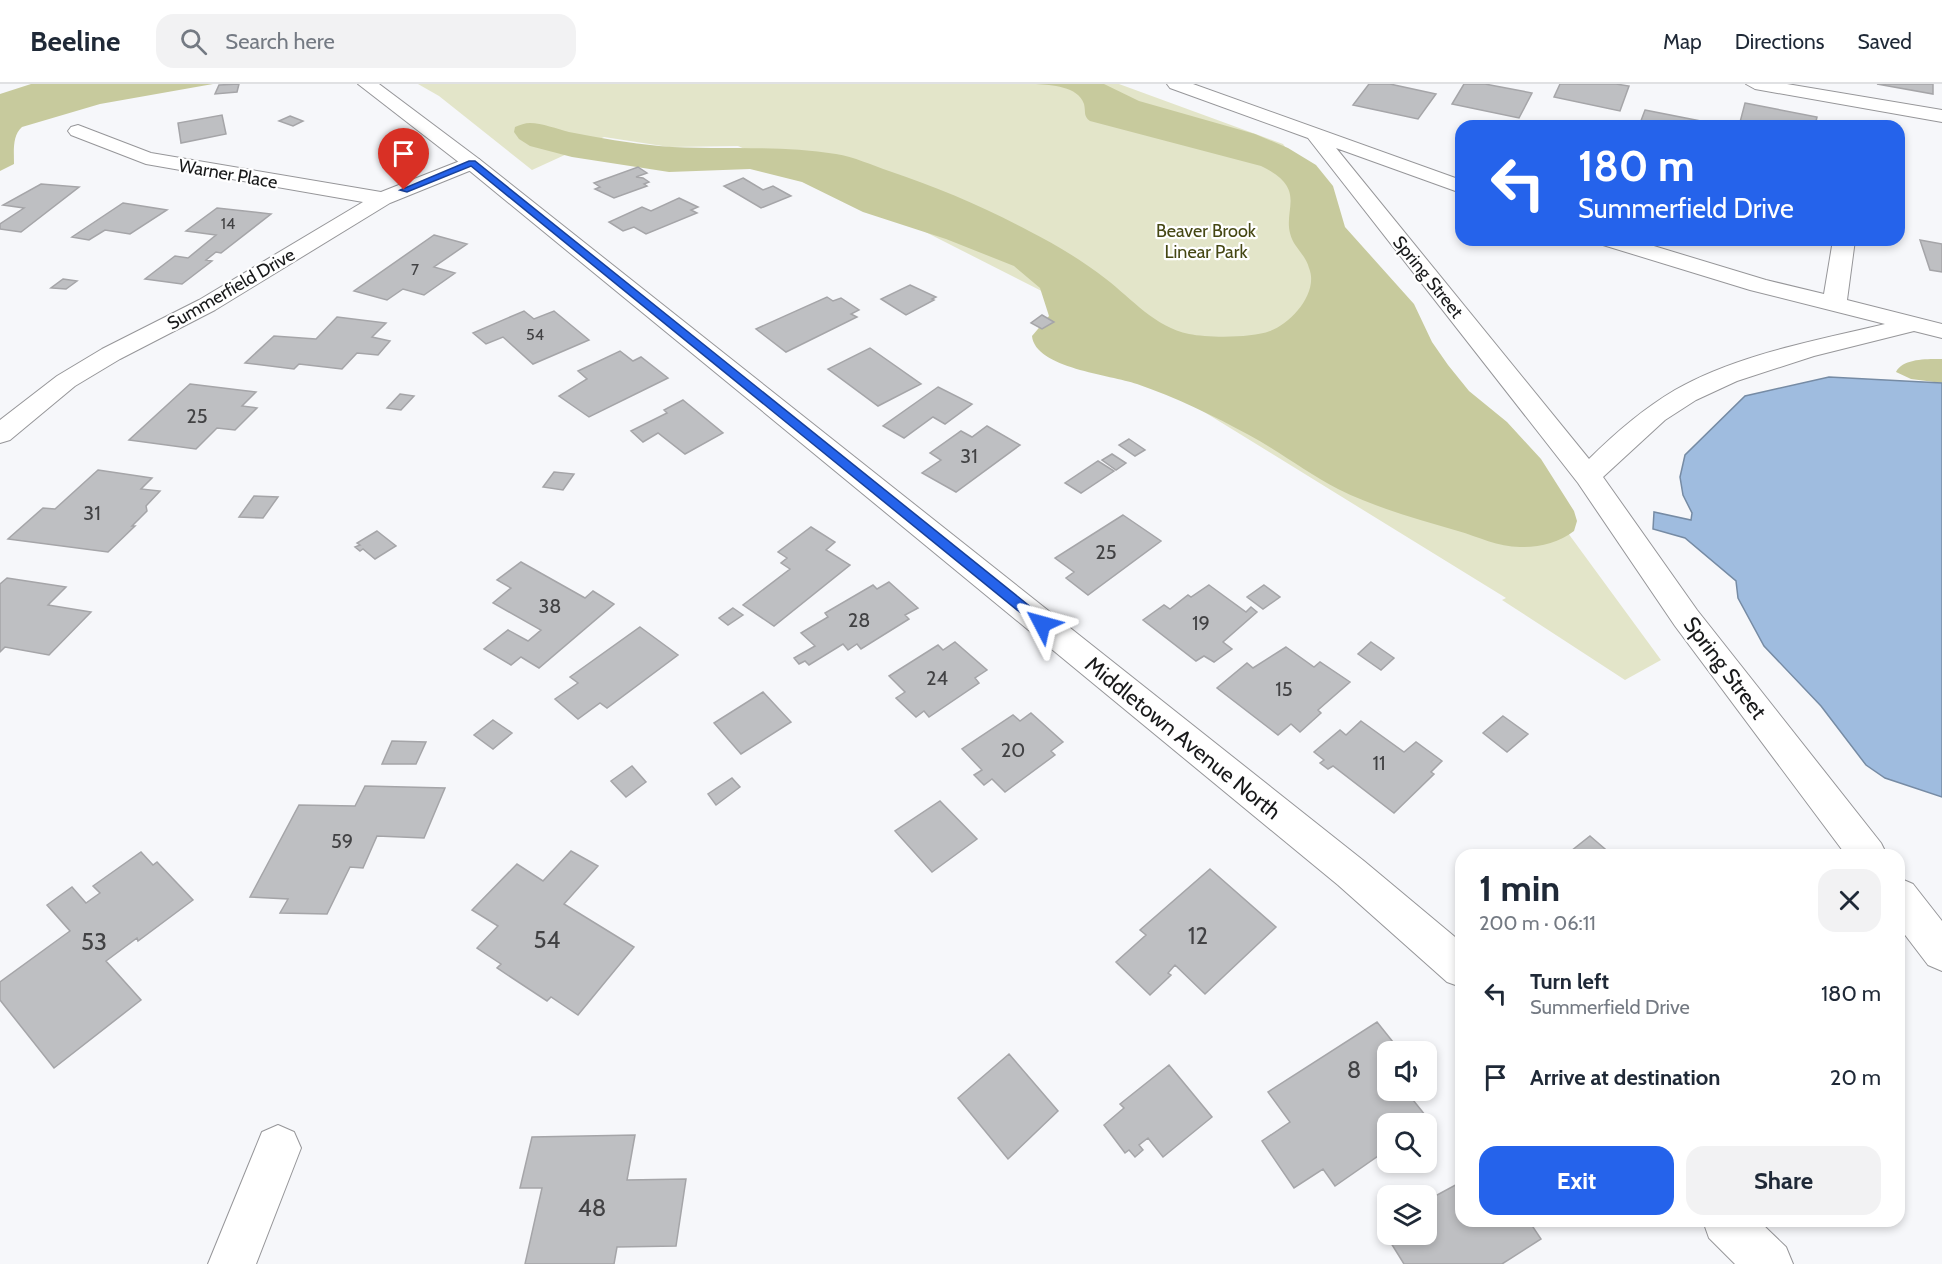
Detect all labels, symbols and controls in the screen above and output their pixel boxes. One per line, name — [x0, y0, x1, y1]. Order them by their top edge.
search box — [156, 14, 576, 68]
text: Beeline — [30, 24, 120, 58]
icon: search — [177, 25, 210, 58]
text: Search here — [225, 28, 335, 55]
text: Map — [1663, 29, 1702, 54]
text: Directions — [1735, 29, 1824, 54]
text: Saved — [1857, 29, 1912, 54]
pin — [378, 128, 429, 190]
icon: arrive — [387, 137, 420, 170]
text: 180 m — [1578, 140, 1694, 192]
icon: left — [1479, 144, 1557, 222]
street label: Warner Place — [177, 154, 279, 194]
text: Summerfield Drive — [1578, 192, 1794, 225]
house number: 14 — [221, 214, 235, 233]
park label: Beaver Brook Linear Park — [1156, 220, 1257, 263]
street label: Spring Street — [1388, 231, 1468, 323]
street label: Summerfield Drive — [163, 244, 299, 334]
house number: 7 — [411, 260, 419, 279]
house number: 54 — [526, 325, 544, 344]
house number: 25 — [186, 404, 208, 428]
house number: 31 — [960, 444, 978, 468]
house number: 31 — [83, 501, 101, 525]
house number: 25 — [1095, 540, 1117, 564]
position arrow — [1010, 592, 1074, 656]
house number: 38 — [539, 594, 561, 618]
house number: 28 — [848, 608, 870, 632]
house number: 19 — [1192, 611, 1210, 635]
street label: Spring Street — [1678, 611, 1773, 725]
street label: Middletown Avenue North — [1080, 651, 1286, 825]
house number: 24 — [926, 666, 948, 690]
house number: 15 — [1275, 677, 1293, 701]
house number: 20 — [1001, 738, 1025, 762]
house number: 11 — [1372, 751, 1386, 775]
house number: 59 — [331, 829, 353, 853]
text: 1 min — [1479, 866, 1560, 910]
button: close — [1818, 869, 1881, 932]
text: 200 m · 06:11 — [1479, 911, 1596, 935]
house number: 12 — [1188, 921, 1208, 950]
house number: 54 — [534, 925, 561, 954]
house number: 53 — [81, 927, 107, 956]
text: Turn left — [1530, 968, 1609, 995]
icon: left — [1479, 977, 1512, 1010]
text: 180 m — [1821, 980, 1881, 1007]
text: Summerfield Drive — [1530, 995, 1690, 1019]
map controls — [1377, 1041, 1437, 1245]
button: sound — [1377, 1041, 1437, 1101]
house number: 8 — [1347, 1055, 1361, 1084]
icon: arrive — [1479, 1061, 1512, 1094]
text: Arrive at destination — [1530, 1064, 1720, 1091]
text: 20 m — [1830, 1064, 1881, 1091]
button: search — [1377, 1113, 1437, 1173]
button: Exit — [1479, 1146, 1674, 1215]
button: Share — [1686, 1146, 1881, 1215]
button: layers — [1377, 1185, 1437, 1245]
house number: 48 — [578, 1193, 606, 1222]

